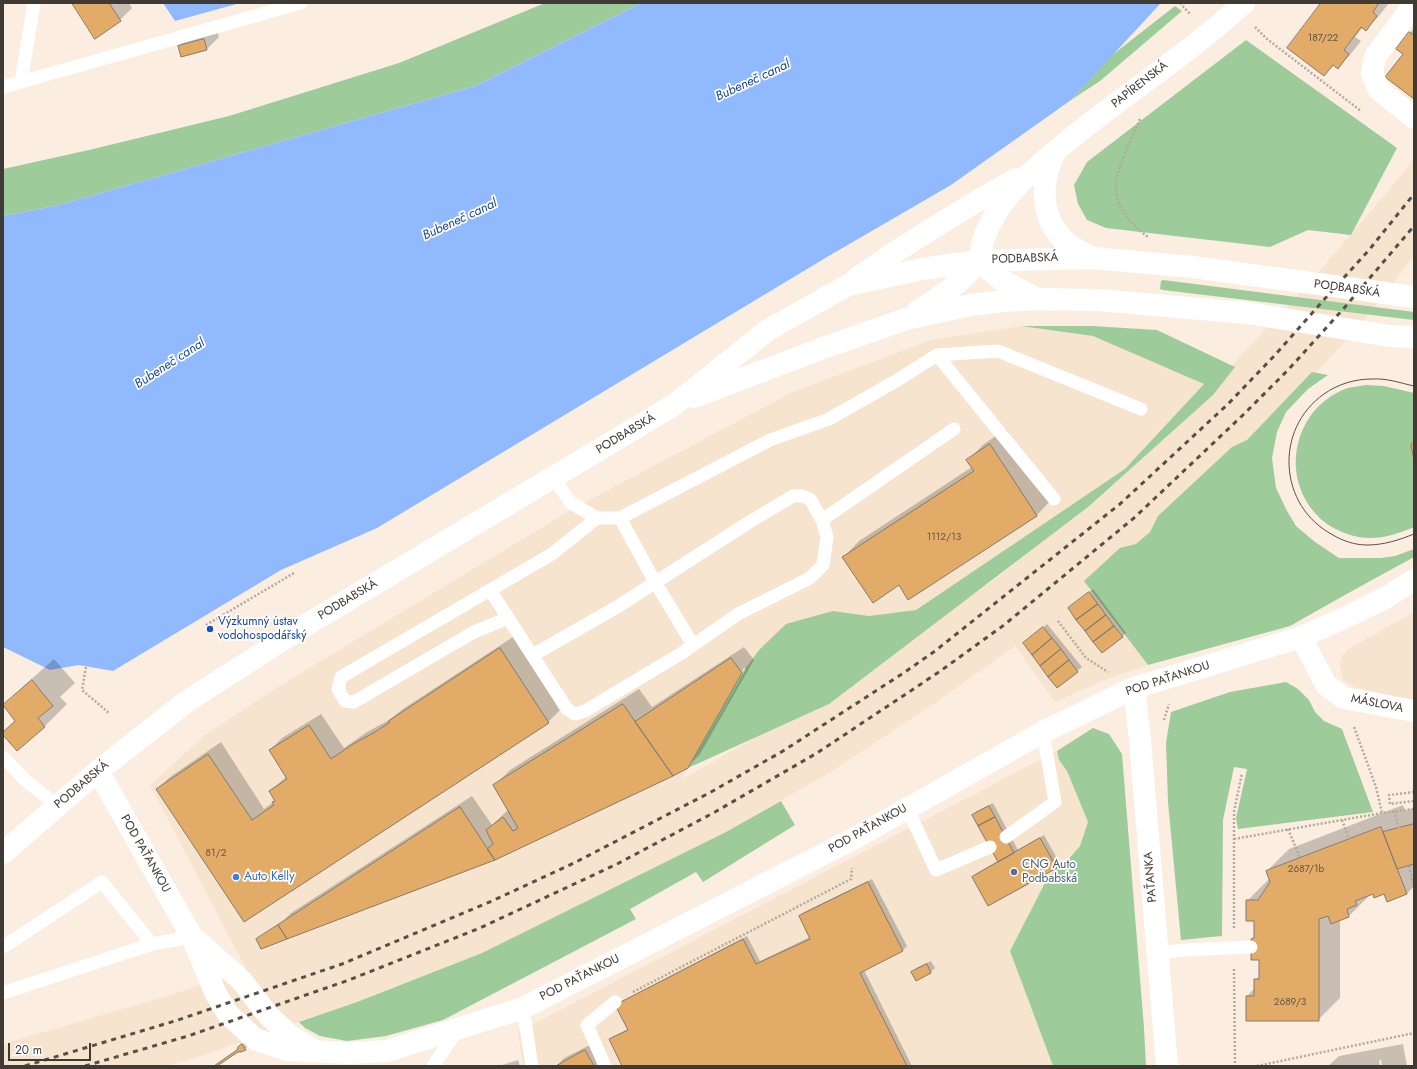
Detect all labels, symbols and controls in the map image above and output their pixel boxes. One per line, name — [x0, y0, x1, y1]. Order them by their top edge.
house number: 187/22 — [1308, 33, 1338, 45]
water label: Bubeneč canal — [713, 57, 793, 105]
street label: PAPÍRENSKÁ — [1109, 59, 1171, 111]
water label: Bubeneč canal — [420, 196, 500, 244]
street label: PODBABSKÁ — [991, 251, 1059, 267]
street label: PODBABSKÁ — [1313, 277, 1381, 301]
water label: Bubeneč canal — [132, 336, 208, 392]
street label: PODBABSKÁ — [594, 411, 658, 457]
house number: 1112/13 — [927, 532, 961, 544]
street label: PODBABSKÁ — [316, 577, 380, 623]
place label: Výzkumný ústav vodohospodářský — [218, 615, 306, 643]
marker: Výzkumný ústav vodohospodářský — [205, 624, 215, 634]
street label: POD PAŤANKOU — [1124, 659, 1212, 699]
street label: MÁSLOVA — [1350, 692, 1404, 716]
street label: PODBABSKÁ — [52, 758, 112, 812]
street label: POD PAŤANKOU — [826, 802, 910, 856]
street label: POD PAŤANKOU — [117, 813, 173, 895]
house number: 81/2 — [206, 848, 226, 860]
street label: PAŤANKA — [1142, 851, 1160, 903]
place label: CNG Auto Podbabská — [1022, 858, 1077, 886]
house number: 2687/1b — [1288, 864, 1324, 876]
marker: CNG Auto Podbabská — [1009, 867, 1019, 877]
place label: Auto Kelly — [244, 870, 294, 884]
marker: Auto Kelly — [231, 872, 241, 882]
street label: POD PAŤANKOU — [538, 952, 622, 1004]
house number: 2689/3 — [1274, 997, 1306, 1009]
scale bar — [10, 1035, 93, 1061]
text: 20 m — [15, 1041, 42, 1059]

